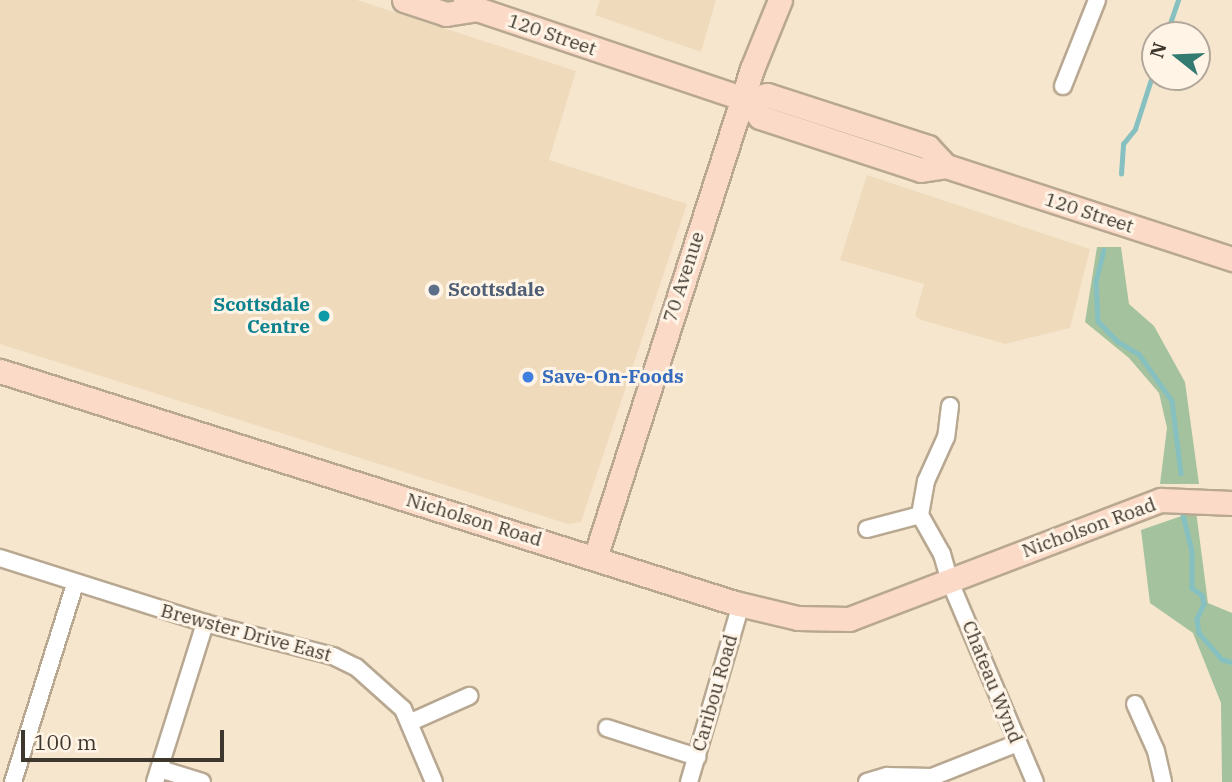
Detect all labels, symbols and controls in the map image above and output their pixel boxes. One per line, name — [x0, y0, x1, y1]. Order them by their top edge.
street label: 120 Street — [505, 9, 599, 61]
north arrow — [1141, 21, 1211, 91]
text: N — [1144, 39, 1172, 61]
street label: 120 Street — [1042, 188, 1136, 238]
street label: 70 Avenue — [659, 229, 709, 325]
place label: Scottsdale — [448, 279, 545, 301]
marker: Scottsdale — [426, 282, 442, 298]
place label: Scottsdale Centre — [213, 294, 310, 338]
marker: Scottsdale Centre — [316, 308, 332, 324]
place label: Save-On-Foods — [542, 366, 684, 388]
marker: Save-On-Foods — [520, 369, 536, 385]
street label: Nicholson Road — [403, 489, 545, 551]
street label: Nicholson Road — [1019, 493, 1159, 563]
street label: Brewster Drive East — [158, 599, 334, 667]
street label: Chateau Wynd — [957, 617, 1027, 747]
street label: Caribou Road — [687, 632, 743, 754]
scale bar — [24, 716, 228, 760]
text: 100 m — [34, 728, 97, 756]

